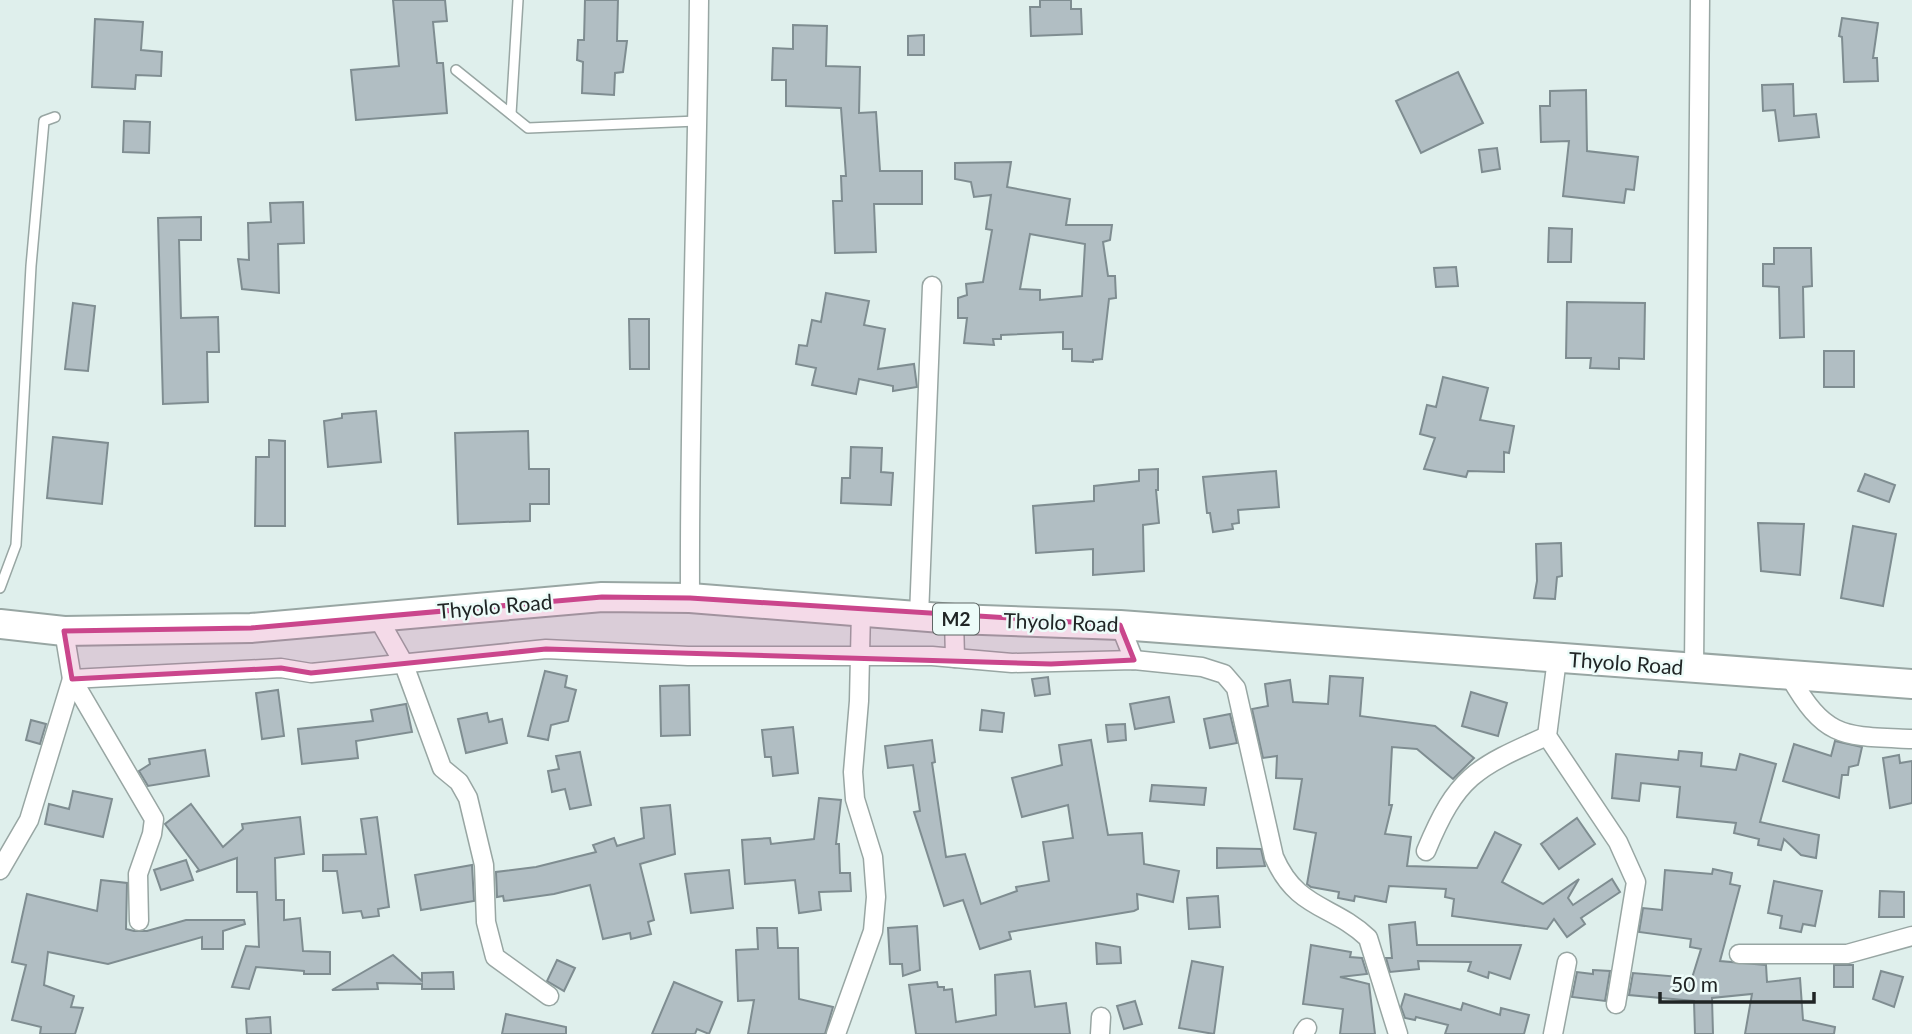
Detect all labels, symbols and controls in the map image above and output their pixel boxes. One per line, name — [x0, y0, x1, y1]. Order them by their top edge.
street label: Thyolo Road — [437, 588, 553, 623]
road number: M2 — [933, 604, 979, 634]
street label: Thyolo Road — [1003, 607, 1119, 636]
street label: Thyolo Road — [1568, 646, 1684, 679]
scale bar — [1660, 960, 1814, 1004]
text: 50 m — [1671, 971, 1718, 996]

